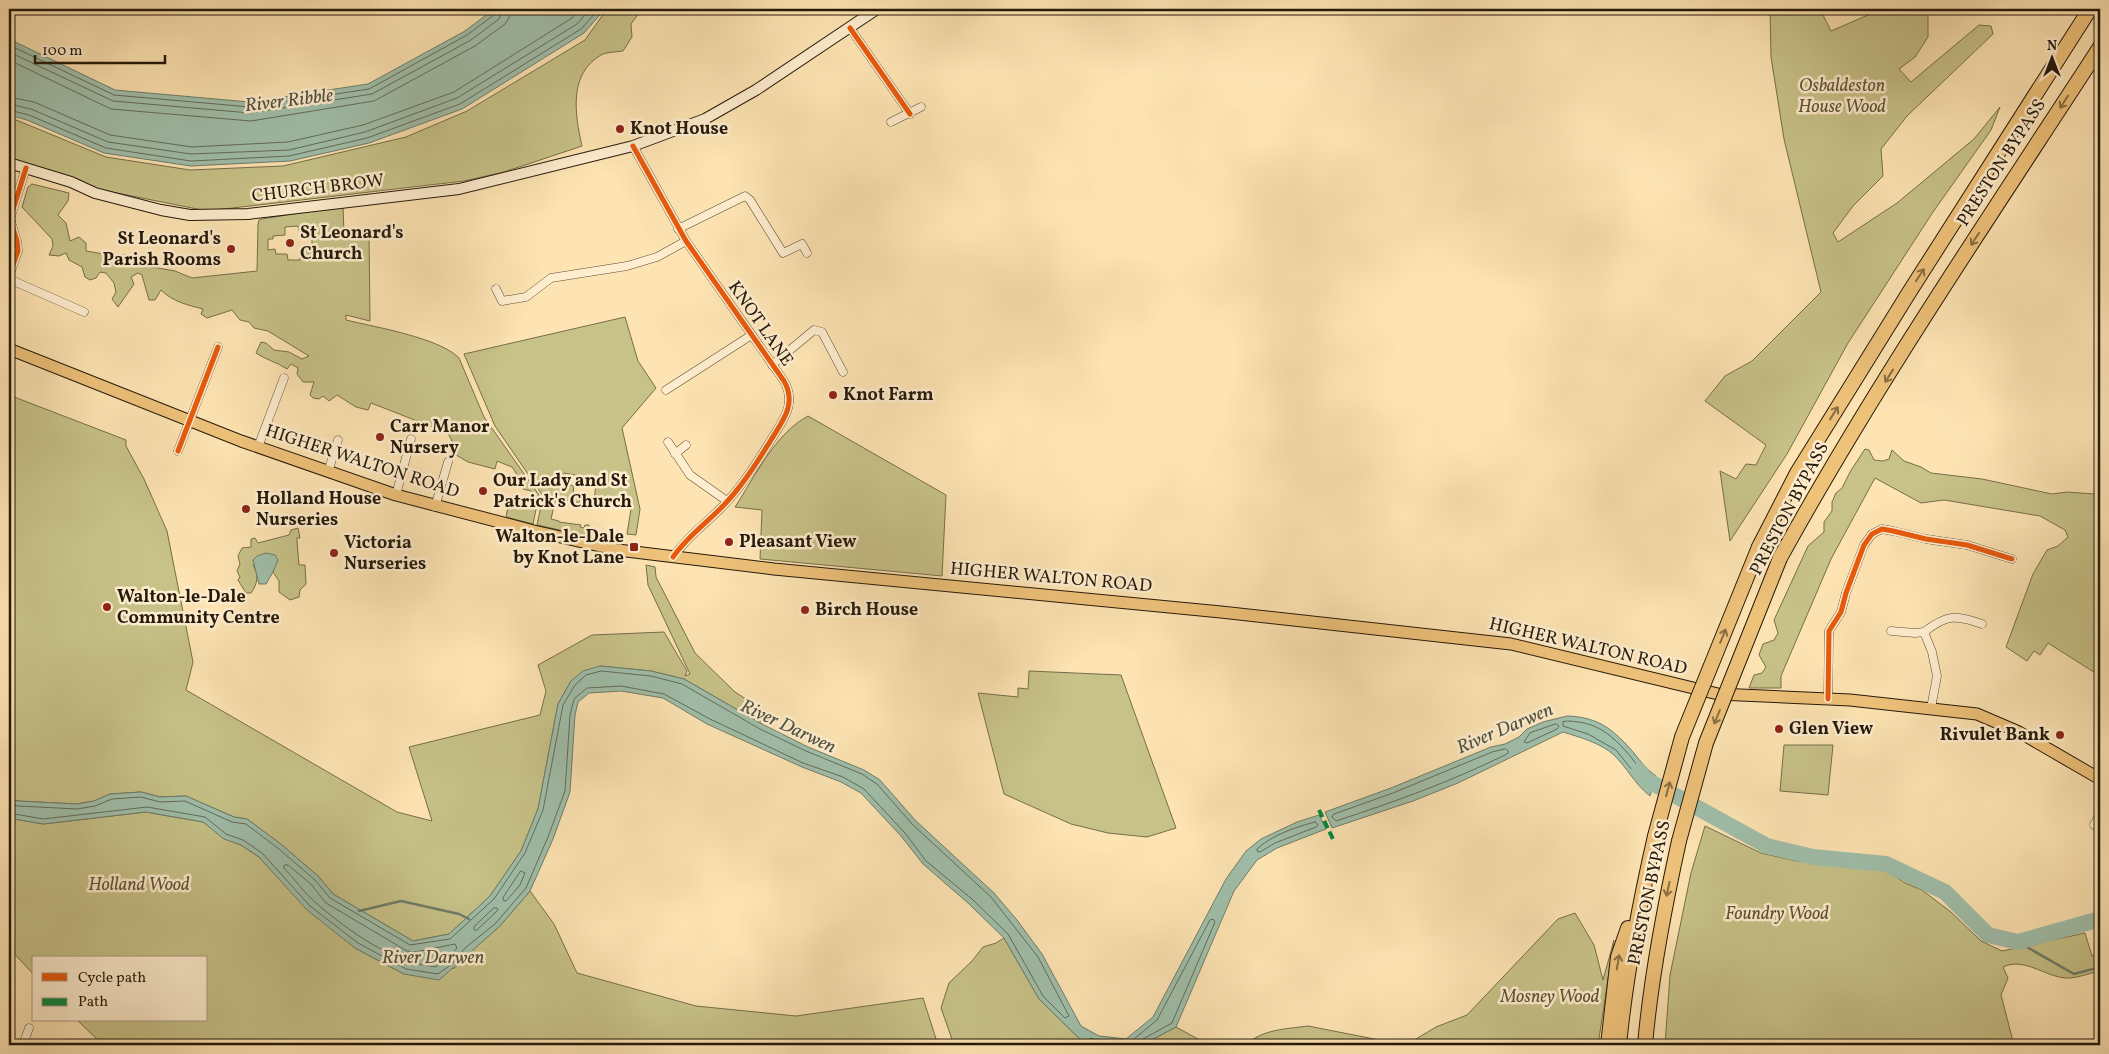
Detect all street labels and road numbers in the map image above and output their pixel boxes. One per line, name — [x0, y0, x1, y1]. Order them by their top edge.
street label: PRESTON BYPASS — [1951, 94, 2053, 232]
street label: CHURCH BROW — [250, 168, 386, 210]
street label: KNOT LANE — [721, 276, 799, 372]
street label: HIGHER WALTON ROAD — [262, 419, 462, 505]
street label: PRESTON BYPASS — [1744, 438, 1836, 580]
street label: HIGHER WALTON ROAD — [949, 557, 1153, 599]
street label: HIGHER WALTON ROAD — [1487, 612, 1689, 682]
street label: PRESTON BYPASS — [1622, 818, 1678, 968]

